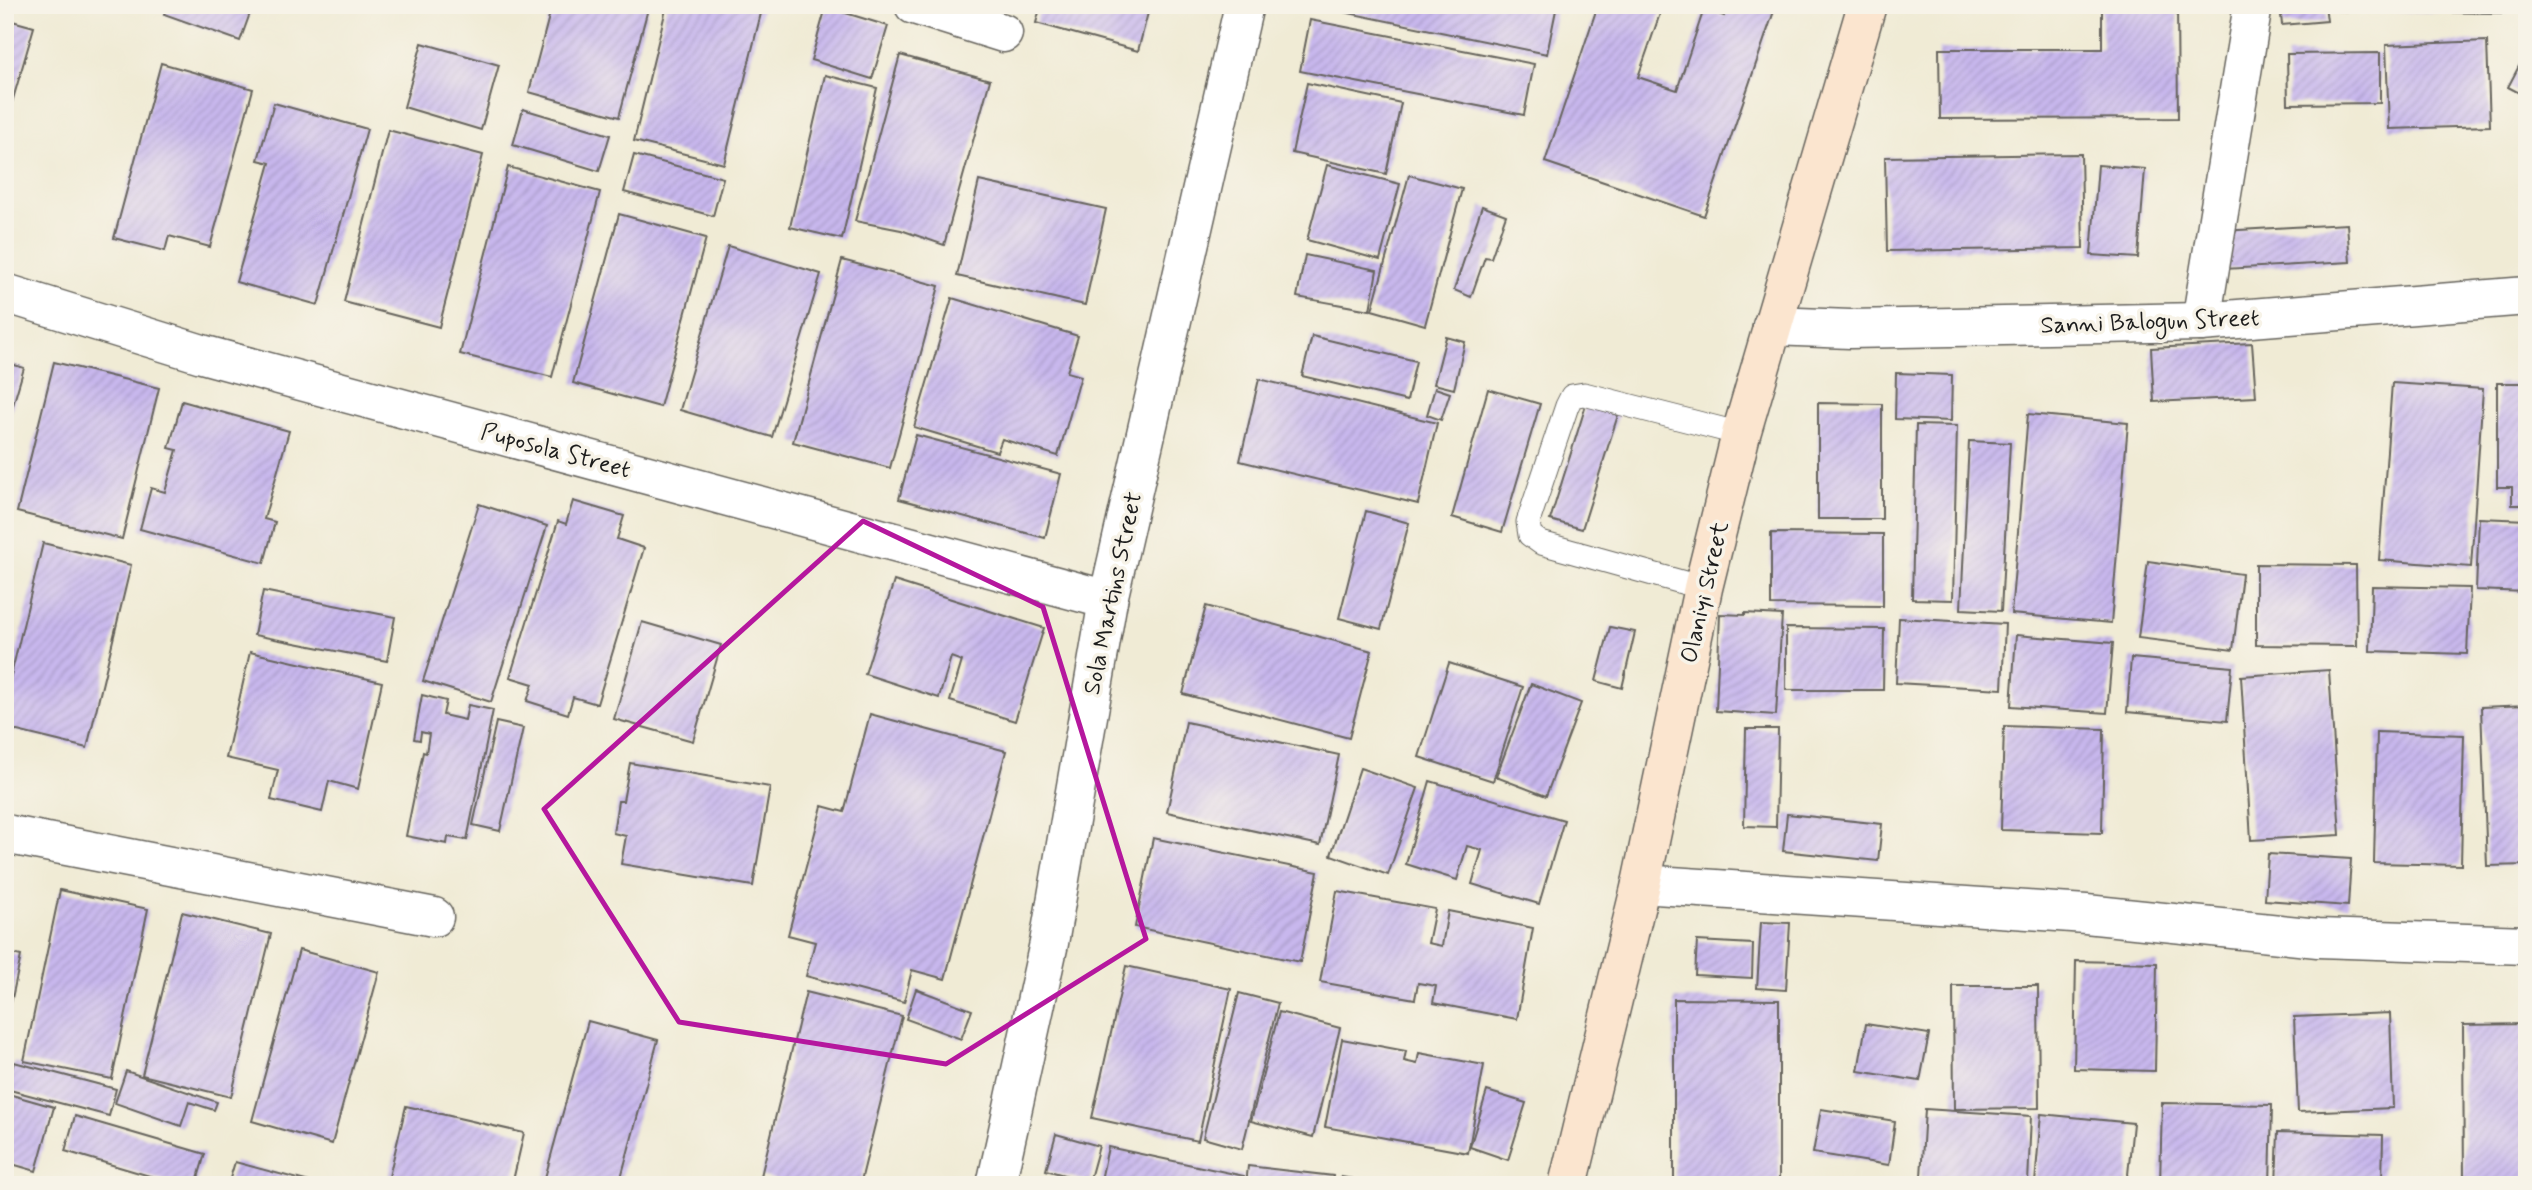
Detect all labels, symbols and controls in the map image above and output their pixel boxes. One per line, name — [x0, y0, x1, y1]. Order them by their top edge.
street label: Sanni Balogun Street — [2040, 303, 2260, 344]
street label: Puposola Street — [477, 417, 634, 486]
street label: Sola Martins Street — [1077, 489, 1150, 698]
street label: Olaniyi Street — [1674, 518, 1737, 666]

